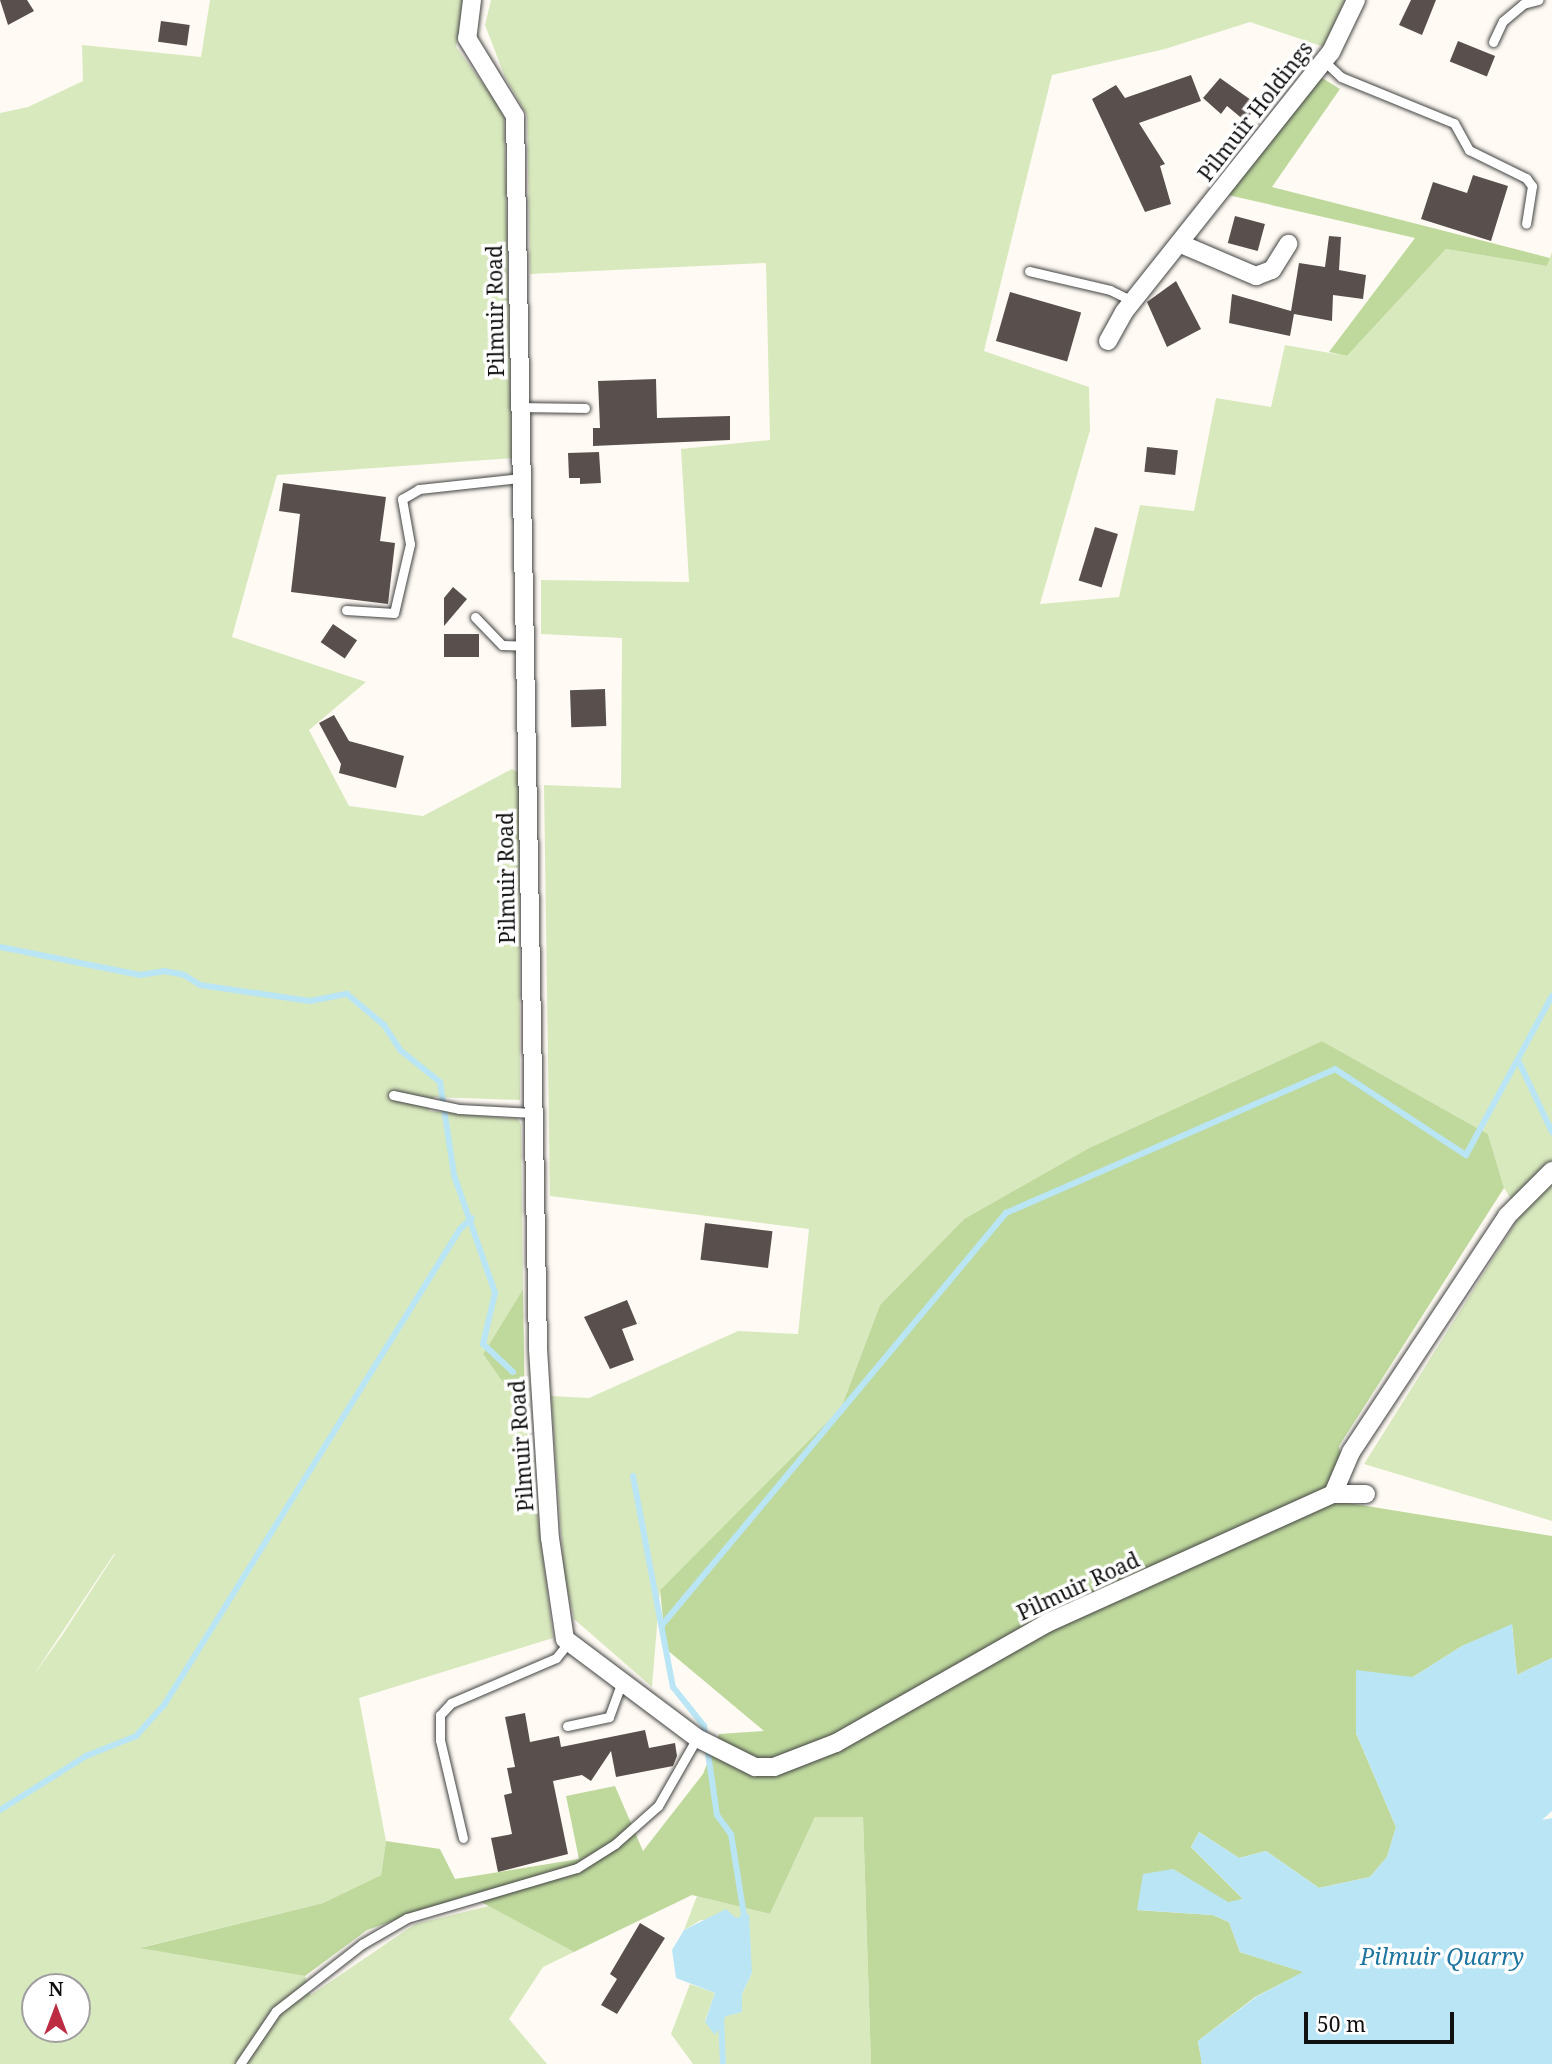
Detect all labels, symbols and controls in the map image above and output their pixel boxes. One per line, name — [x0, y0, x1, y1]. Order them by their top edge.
street label: Pilmuir Holdings — [1193, 36, 1317, 186]
street label: Pilmuir Road — [481, 245, 509, 377]
street label: Pilmuir Road — [492, 812, 520, 944]
street label: Pilmuir Road — [504, 1379, 538, 1513]
street label: Pilmuir Road — [1013, 1547, 1143, 1625]
water label: Pilmuir Quarry — [1360, 1942, 1524, 1970]
north arrow — [21, 1973, 91, 2043]
text: N — [49, 1976, 63, 2002]
scale bar — [1307, 1997, 1458, 2041]
text: 50 m — [1317, 2010, 1366, 2038]

